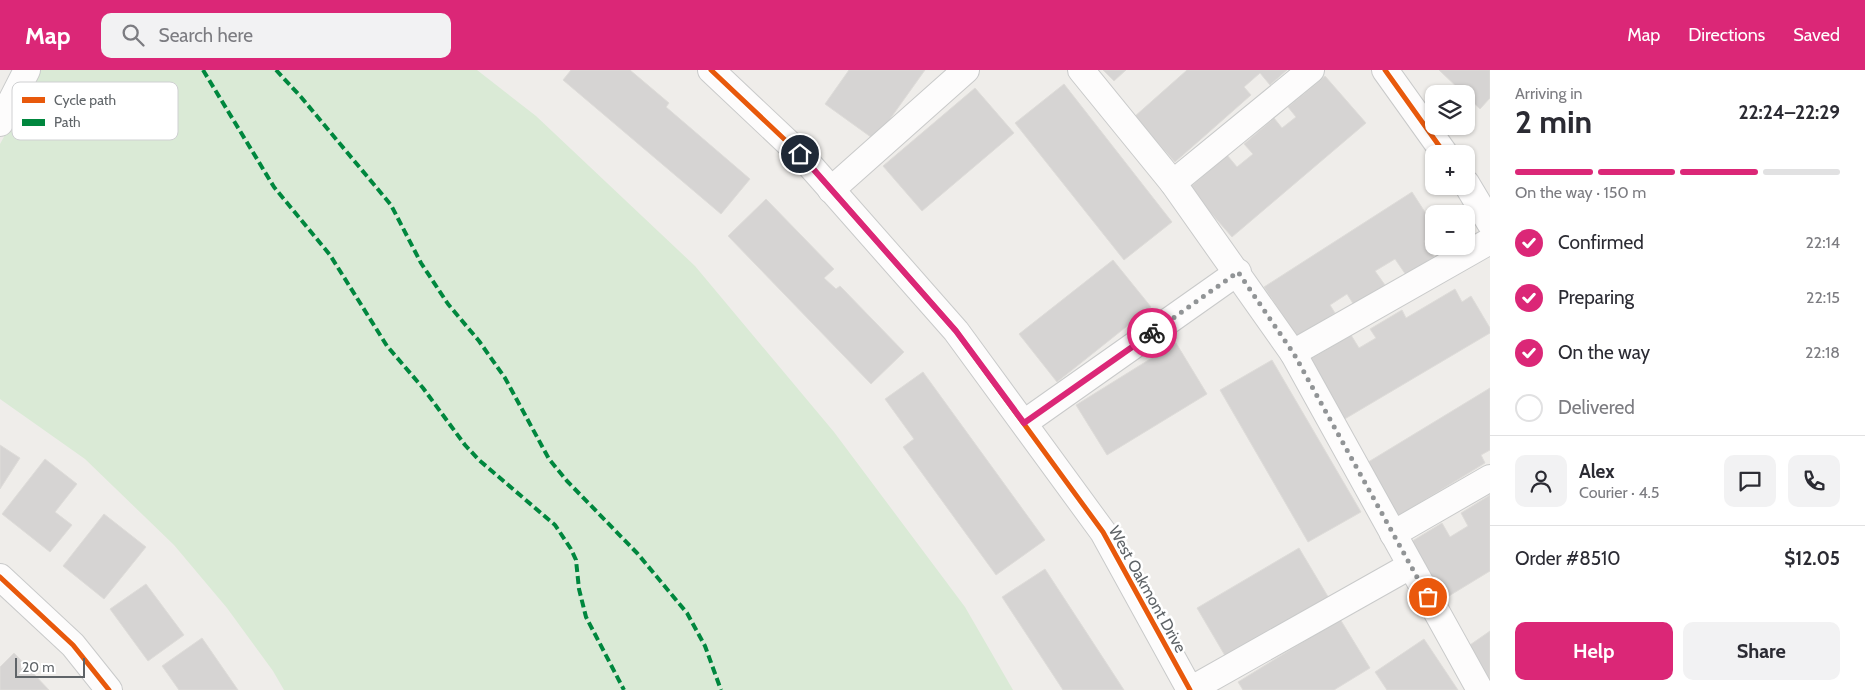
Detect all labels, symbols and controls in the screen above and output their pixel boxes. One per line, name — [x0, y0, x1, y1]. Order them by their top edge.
search box — [101, 13, 451, 58]
text: Map — [25, 21, 71, 50]
icon: search — [119, 21, 147, 49]
text: Search here — [159, 24, 253, 47]
text: Map — [1627, 24, 1660, 46]
text: Directions — [1688, 24, 1765, 46]
text: Saved — [1793, 24, 1840, 46]
legend — [12, 82, 178, 140]
text: Arriving in — [1515, 84, 1582, 103]
map controls — [1425, 85, 1475, 255]
button: layers — [1425, 85, 1475, 135]
text: Cycle path — [54, 91, 116, 109]
text: 22:24–22:29 — [1738, 101, 1840, 124]
text: 2 min — [1515, 102, 1592, 141]
text: Path — [54, 113, 81, 131]
pin — [779, 133, 821, 175]
icon: home — [786, 140, 814, 168]
button: + — [1425, 145, 1475, 195]
text: On the way · 150 m — [1515, 183, 1646, 202]
button: − — [1425, 205, 1475, 255]
icon: check — [1515, 229, 1543, 257]
text: Confirmed — [1558, 231, 1644, 254]
text: 22:14 — [1805, 233, 1840, 252]
icon: check — [1515, 284, 1543, 312]
text: Preparing — [1558, 286, 1634, 309]
text: 22:15 — [1806, 288, 1840, 307]
courier — [1127, 308, 1177, 358]
icon: bike — [1138, 319, 1166, 347]
icon: check — [1515, 339, 1543, 367]
text: On the way — [1558, 341, 1650, 364]
text: 22:18 — [1805, 343, 1840, 362]
text: Delivered — [1558, 396, 1635, 419]
button: person — [1515, 455, 1567, 507]
button: chat — [1724, 455, 1776, 507]
button: phone — [1788, 455, 1840, 507]
text: Alex — [1579, 460, 1615, 483]
text: Courier · 4.5 — [1579, 483, 1660, 502]
street label: West Oakmont Drive — [1105, 523, 1190, 656]
text: Order #8510 — [1515, 547, 1620, 570]
text: $12.05 — [1784, 547, 1840, 570]
pin — [1407, 576, 1449, 618]
icon: bag — [1414, 583, 1442, 611]
button: Help — [1515, 622, 1673, 680]
button: Share — [1683, 622, 1840, 680]
scale bar — [15, 655, 85, 678]
text: 20 m — [22, 658, 55, 676]

